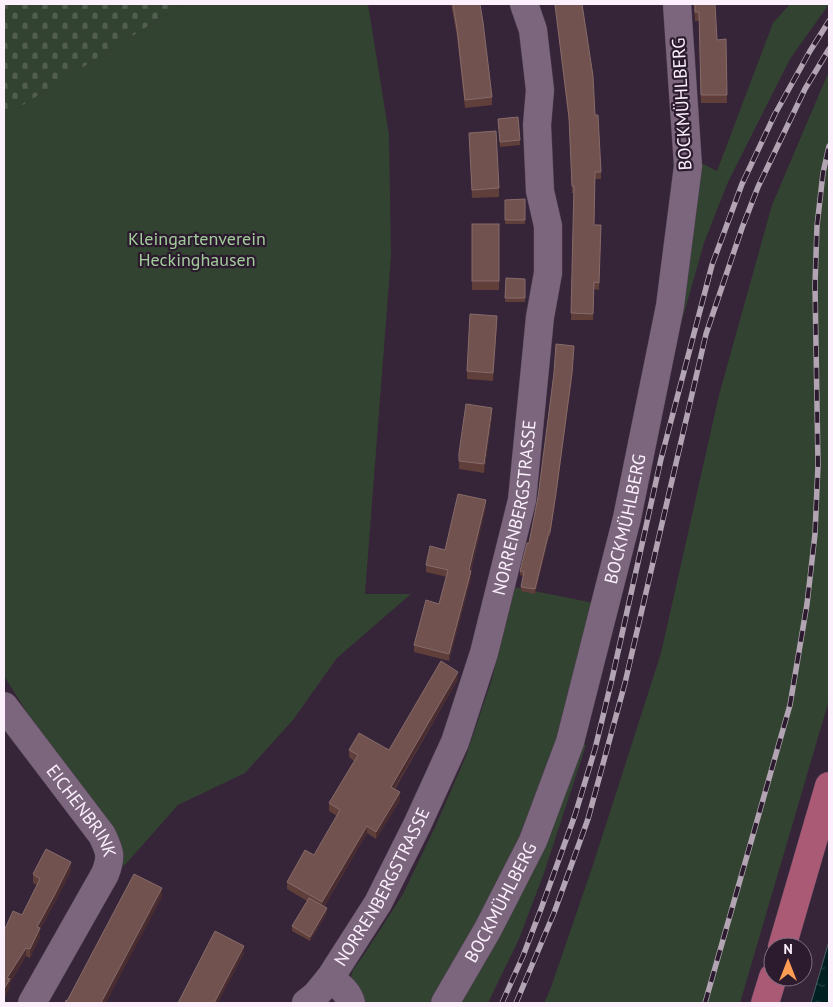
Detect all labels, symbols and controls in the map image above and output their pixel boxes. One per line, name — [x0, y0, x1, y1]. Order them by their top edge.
street label: BOCKMÜHLBERG — [667, 37, 696, 171]
park label: Kleingartenverein Heckinghausen — [128, 227, 266, 271]
street label: NORRENBERGSTRASSE — [487, 419, 541, 597]
street label: BOCKMÜHLBERG — [599, 452, 651, 586]
street label: EICHENBRINK — [42, 760, 122, 859]
street label: NORRENBERGSTRASSE — [329, 804, 435, 970]
street label: BOCKMÜHLBERG — [459, 838, 541, 966]
north arrow — [763, 937, 813, 987]
text: N — [783, 940, 793, 958]

